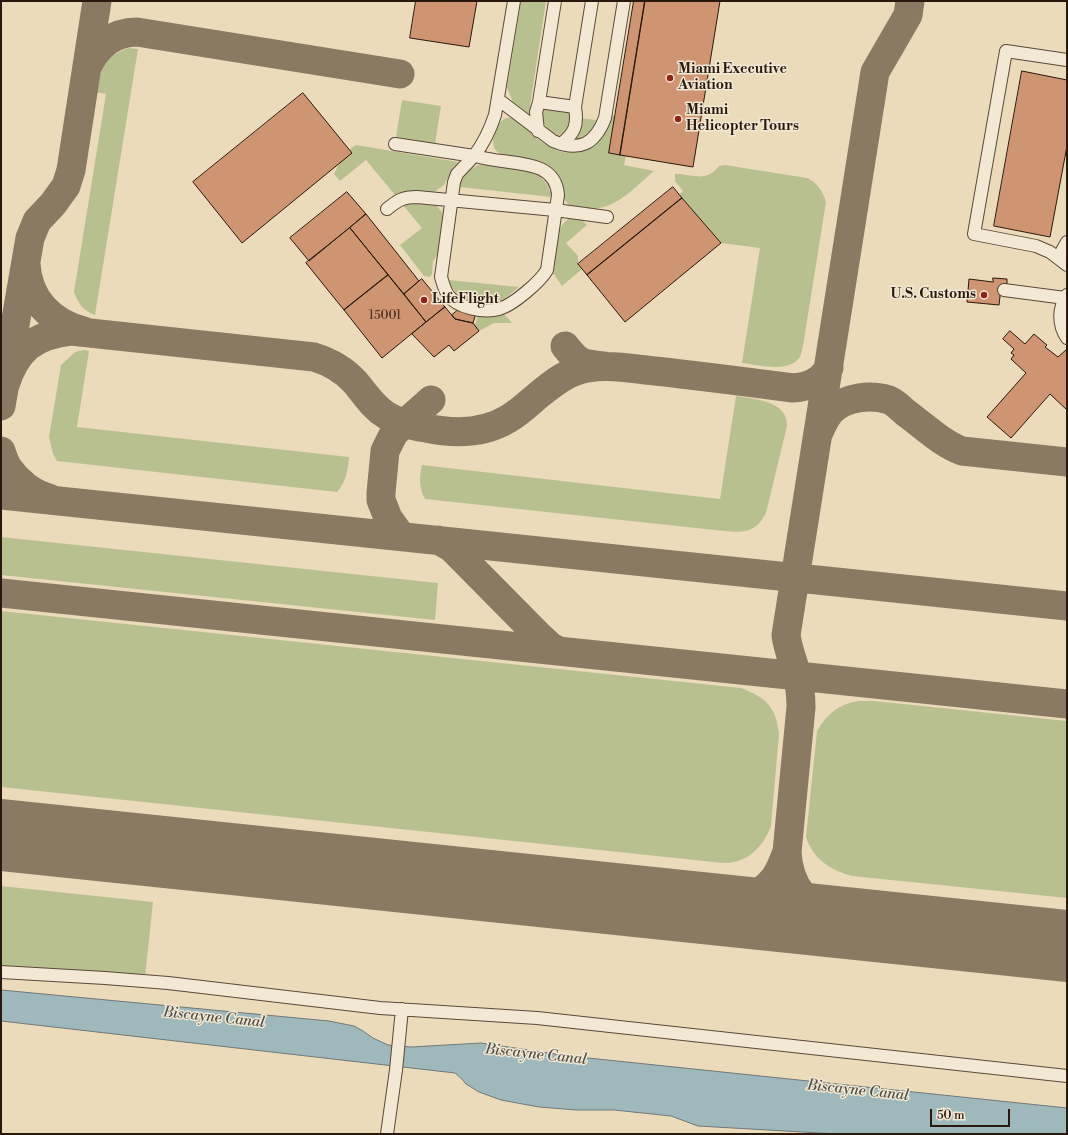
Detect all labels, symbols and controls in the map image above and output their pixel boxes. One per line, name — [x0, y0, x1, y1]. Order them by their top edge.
place label: Miami Executive Aviation — [678, 62, 787, 94]
marker: Miami Executive Aviation — [665, 73, 675, 83]
place label: Miami Helicopter Tours — [686, 103, 799, 136]
marker: Miami Helicopter Tours — [673, 114, 683, 124]
place label: U.S. Customs — [891, 287, 976, 303]
marker: U.S. Customs — [979, 290, 989, 300]
place label: LifeFlight — [432, 292, 499, 308]
marker: LifeFlight — [419, 295, 429, 305]
house number: 15001 — [369, 309, 401, 323]
water label: Biscayne Canal — [162, 1004, 266, 1032]
water label: Biscayne Canal — [484, 1041, 588, 1069]
water label: Biscayne Canal — [806, 1077, 910, 1105]
scale bar — [932, 1101, 1012, 1127]
text: 50 m — [937, 1108, 965, 1123]

